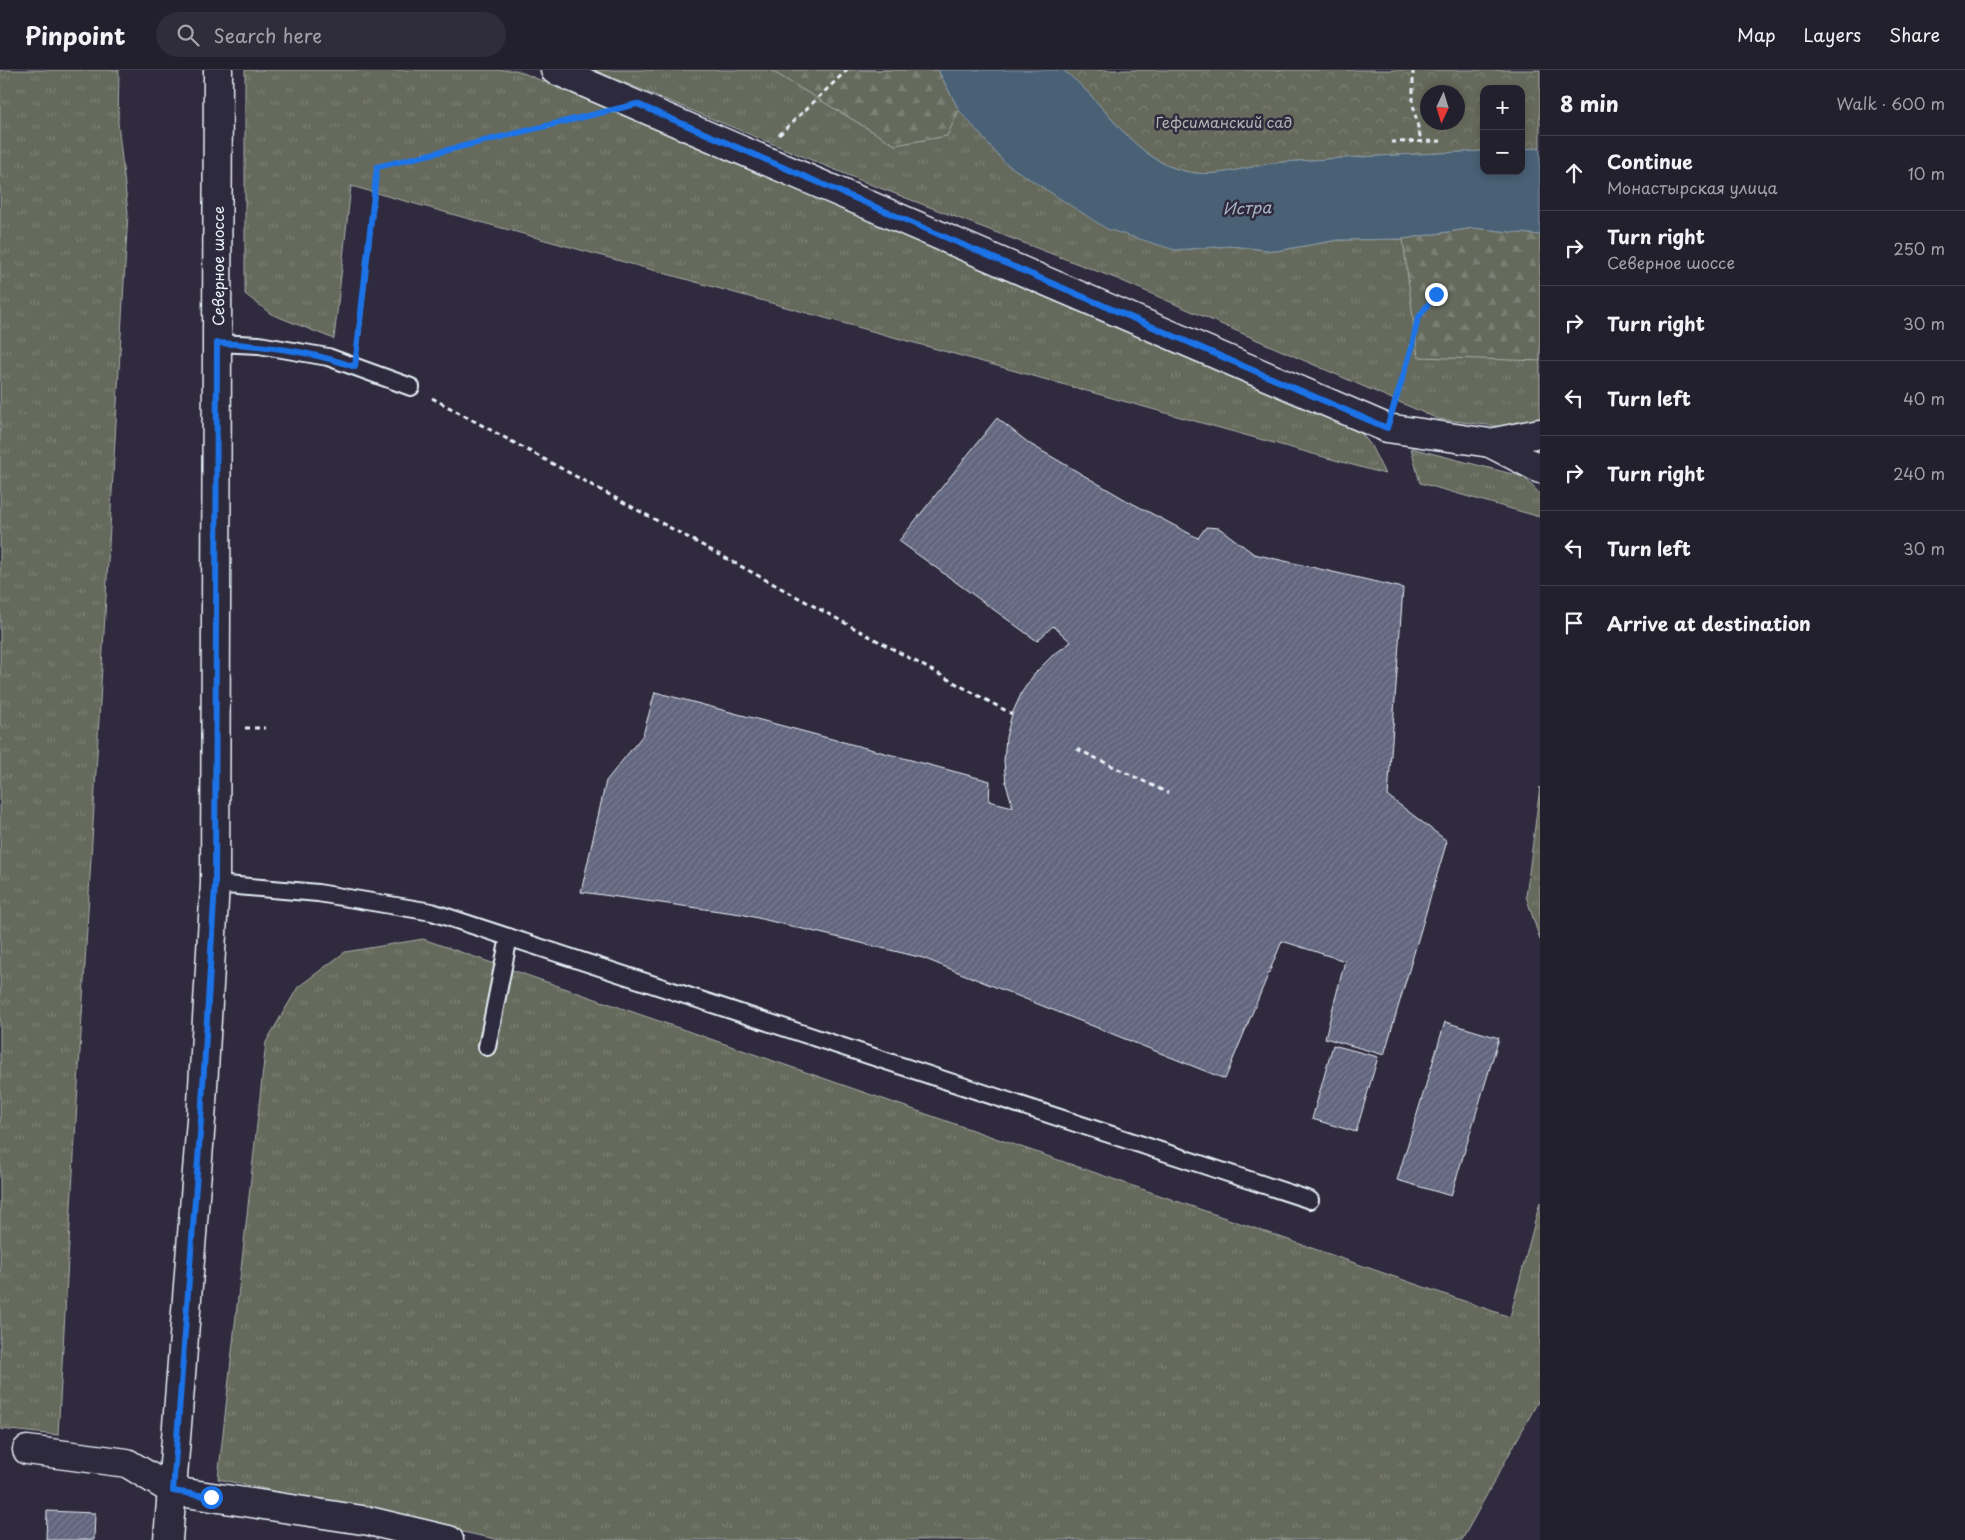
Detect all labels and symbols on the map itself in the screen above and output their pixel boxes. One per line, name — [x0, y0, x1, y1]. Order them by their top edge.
north arrow — [1420, 85, 1465, 130]
park label: Гефсиманский сад — [1156, 110, 1292, 133]
water label: Истра — [1222, 194, 1273, 220]
street label: Северное шоссе — [206, 206, 229, 326]
route end — [1425, 283, 1448, 306]
route start — [200, 1486, 223, 1509]

